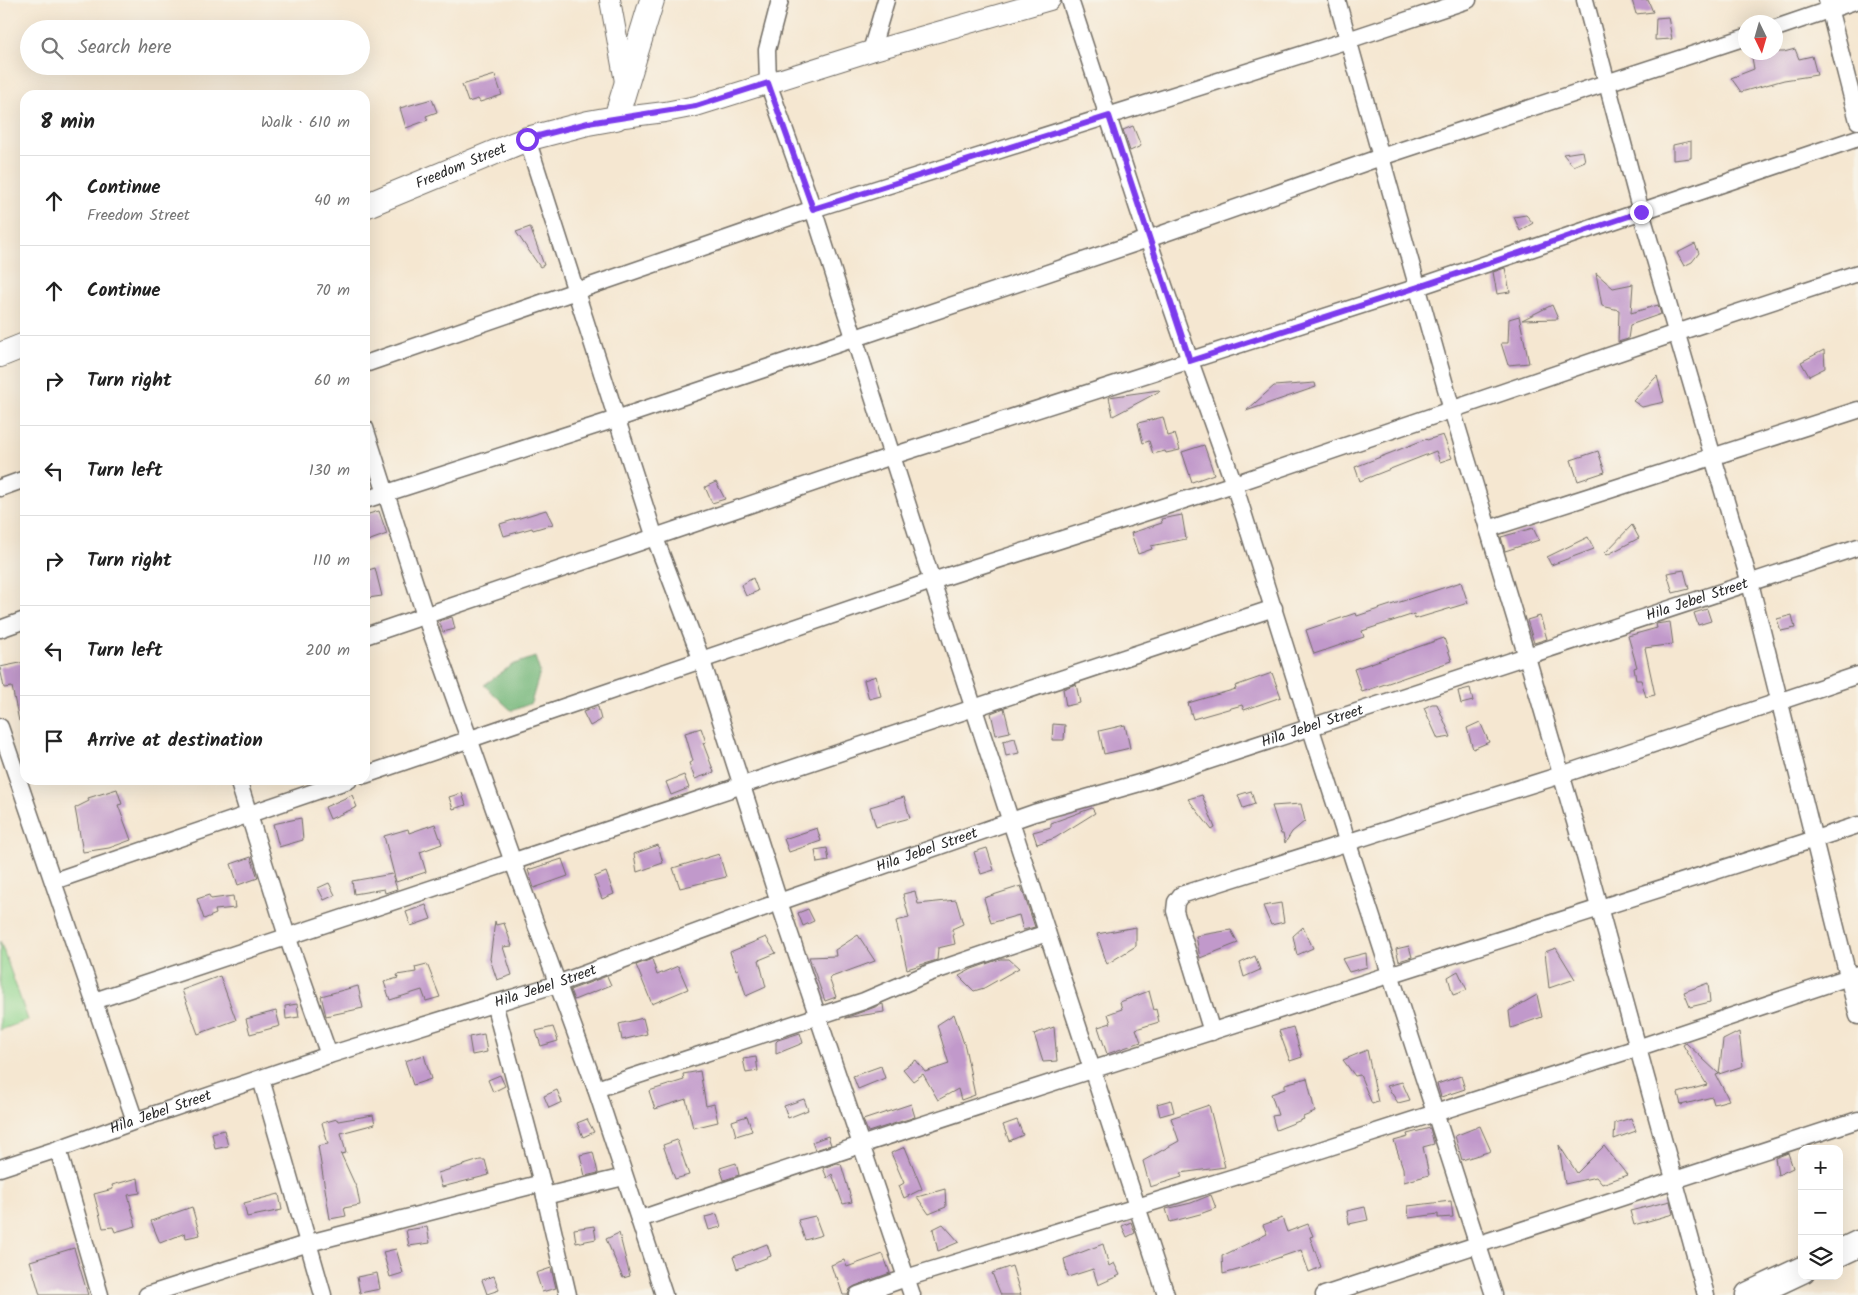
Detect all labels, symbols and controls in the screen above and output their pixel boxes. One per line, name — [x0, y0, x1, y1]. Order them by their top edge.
north arrow — [1738, 15, 1783, 60]
search box — [20, 20, 370, 75]
text: Search here — [78, 33, 172, 63]
icon: search — [38, 34, 66, 62]
text: 8 min — [40, 106, 95, 139]
text: Walk · 610 m — [261, 110, 350, 135]
route start — [516, 128, 539, 151]
street label: Freedom Street — [412, 137, 511, 196]
text: Continue — [87, 173, 160, 203]
icon: ahead — [40, 187, 68, 215]
text: 40 m — [314, 188, 350, 213]
route end — [1630, 201, 1653, 224]
text: Freedom Street — [87, 203, 190, 228]
text: Continue — [87, 276, 160, 306]
icon: ahead — [40, 277, 68, 305]
text: 70 m — [315, 278, 350, 303]
text: Turn right — [87, 366, 172, 396]
icon: right — [40, 367, 68, 395]
text: 60 m — [314, 368, 350, 393]
text: Turn left — [87, 456, 162, 486]
icon: left — [40, 457, 68, 485]
text: 130 m — [309, 458, 350, 483]
text: Turn right — [87, 546, 172, 576]
icon: right — [40, 547, 68, 575]
text: 110 m — [313, 548, 350, 573]
street label: Hila Jebel Street — [1643, 572, 1752, 628]
text: Turn left — [87, 636, 162, 666]
icon: left — [40, 637, 68, 665]
text: 200 m — [306, 638, 350, 663]
street label: Hila Jebel Street — [1258, 698, 1367, 755]
text: Arrive at destination — [87, 726, 263, 756]
icon: arrive — [40, 727, 68, 755]
street label: Hila Jebel Street — [873, 821, 981, 879]
street label: Hila Jebel Street — [491, 958, 600, 1015]
street label: Hila Jebel Street — [106, 1084, 215, 1141]
map controls — [1798, 1145, 1843, 1280]
button: + — [1798, 1145, 1843, 1190]
button: − — [1798, 1190, 1843, 1235]
button: layers — [1798, 1235, 1843, 1280]

